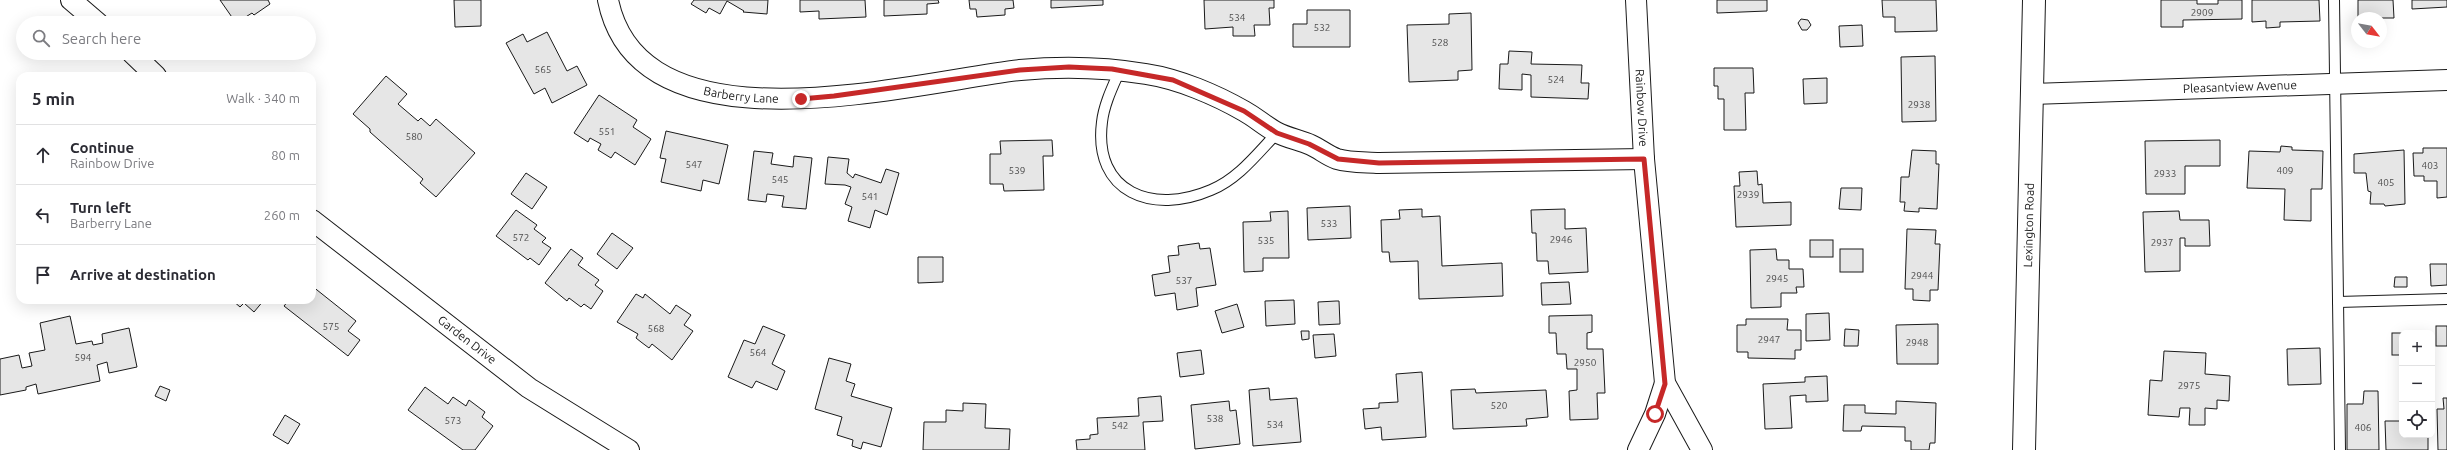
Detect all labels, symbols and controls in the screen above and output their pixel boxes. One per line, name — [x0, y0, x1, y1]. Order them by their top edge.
house number: 2909 — [2191, 7, 2213, 18]
house number: 534 — [1229, 12, 1246, 23]
north arrow — [2351, 12, 2387, 48]
search box — [16, 16, 316, 60]
house number: 532 — [1314, 22, 1330, 33]
icon: search — [30, 27, 52, 49]
text: Search here — [62, 30, 141, 47]
house number: 528 — [1432, 37, 1449, 48]
house number: 565 — [535, 64, 551, 75]
street label: Rainbow Drive — [1633, 69, 1650, 147]
house number: 524 — [1548, 74, 1565, 85]
street label: Pleasantview Avenue — [2183, 78, 2297, 95]
street label: Barberry Lane — [702, 84, 779, 105]
text: 5 min — [32, 89, 75, 108]
route end — [792, 90, 810, 108]
text: Walk · 340 m — [226, 91, 300, 105]
house number: 2938 — [1908, 99, 1931, 110]
house number: 551 — [599, 126, 615, 137]
house number: 580 — [406, 131, 423, 142]
text: Continue — [70, 139, 134, 156]
icon: ahead — [32, 144, 54, 166]
text: 80 m — [271, 148, 300, 162]
text: Rainbow Drive — [70, 156, 154, 170]
house number: 547 — [686, 159, 702, 170]
house number: 403 — [2422, 160, 2438, 171]
house number: 539 — [1009, 165, 1025, 176]
house number: 409 — [2277, 165, 2293, 176]
house number: 2933 — [2154, 168, 2176, 179]
house number: 545 — [772, 174, 788, 185]
house number: 405 — [2378, 177, 2394, 188]
street label: Lexington Road — [2021, 183, 2036, 267]
house number: 2939 — [1737, 189, 1759, 200]
house number: 541 — [862, 191, 878, 202]
text: Turn left — [70, 199, 131, 216]
icon: left — [32, 204, 54, 226]
text: 260 m — [264, 208, 300, 222]
text: Barberry Lane — [70, 216, 152, 230]
house number: 533 — [1321, 218, 1337, 229]
house number: 572 — [513, 232, 529, 243]
house number: 2946 — [1550, 234, 1573, 245]
house number: 535 — [1258, 235, 1274, 246]
house number: 2937 — [2151, 237, 2173, 248]
icon: arrive — [32, 264, 54, 286]
text: Arrive at destination — [70, 266, 216, 283]
house number: 2944 — [1911, 270, 1934, 281]
house number: 2945 — [1766, 273, 1788, 284]
house number: 537 — [1176, 275, 1192, 286]
street label: Garden Drive — [435, 313, 499, 366]
house number: 575 — [323, 321, 339, 332]
house number: 568 — [648, 323, 665, 334]
map controls — [2399, 330, 2435, 438]
button: + — [2399, 330, 2435, 366]
house number: 2947 — [1758, 334, 1780, 345]
house number: 2948 — [1906, 337, 1929, 348]
house number: 564 — [750, 347, 767, 358]
house number: 594 — [75, 352, 92, 363]
house number: 2950 — [1574, 357, 1597, 368]
button: − — [2399, 366, 2435, 402]
house number: 2975 — [2178, 380, 2200, 391]
house number: 520 — [1491, 400, 1508, 411]
button: locate — [2399, 402, 2435, 438]
route start — [1646, 405, 1664, 423]
house number: 538 — [1207, 413, 1224, 424]
house number: 573 — [445, 415, 461, 426]
house number: 534 — [1267, 419, 1284, 430]
house number: 542 — [1112, 420, 1128, 431]
house number: 406 — [2355, 422, 2372, 433]

